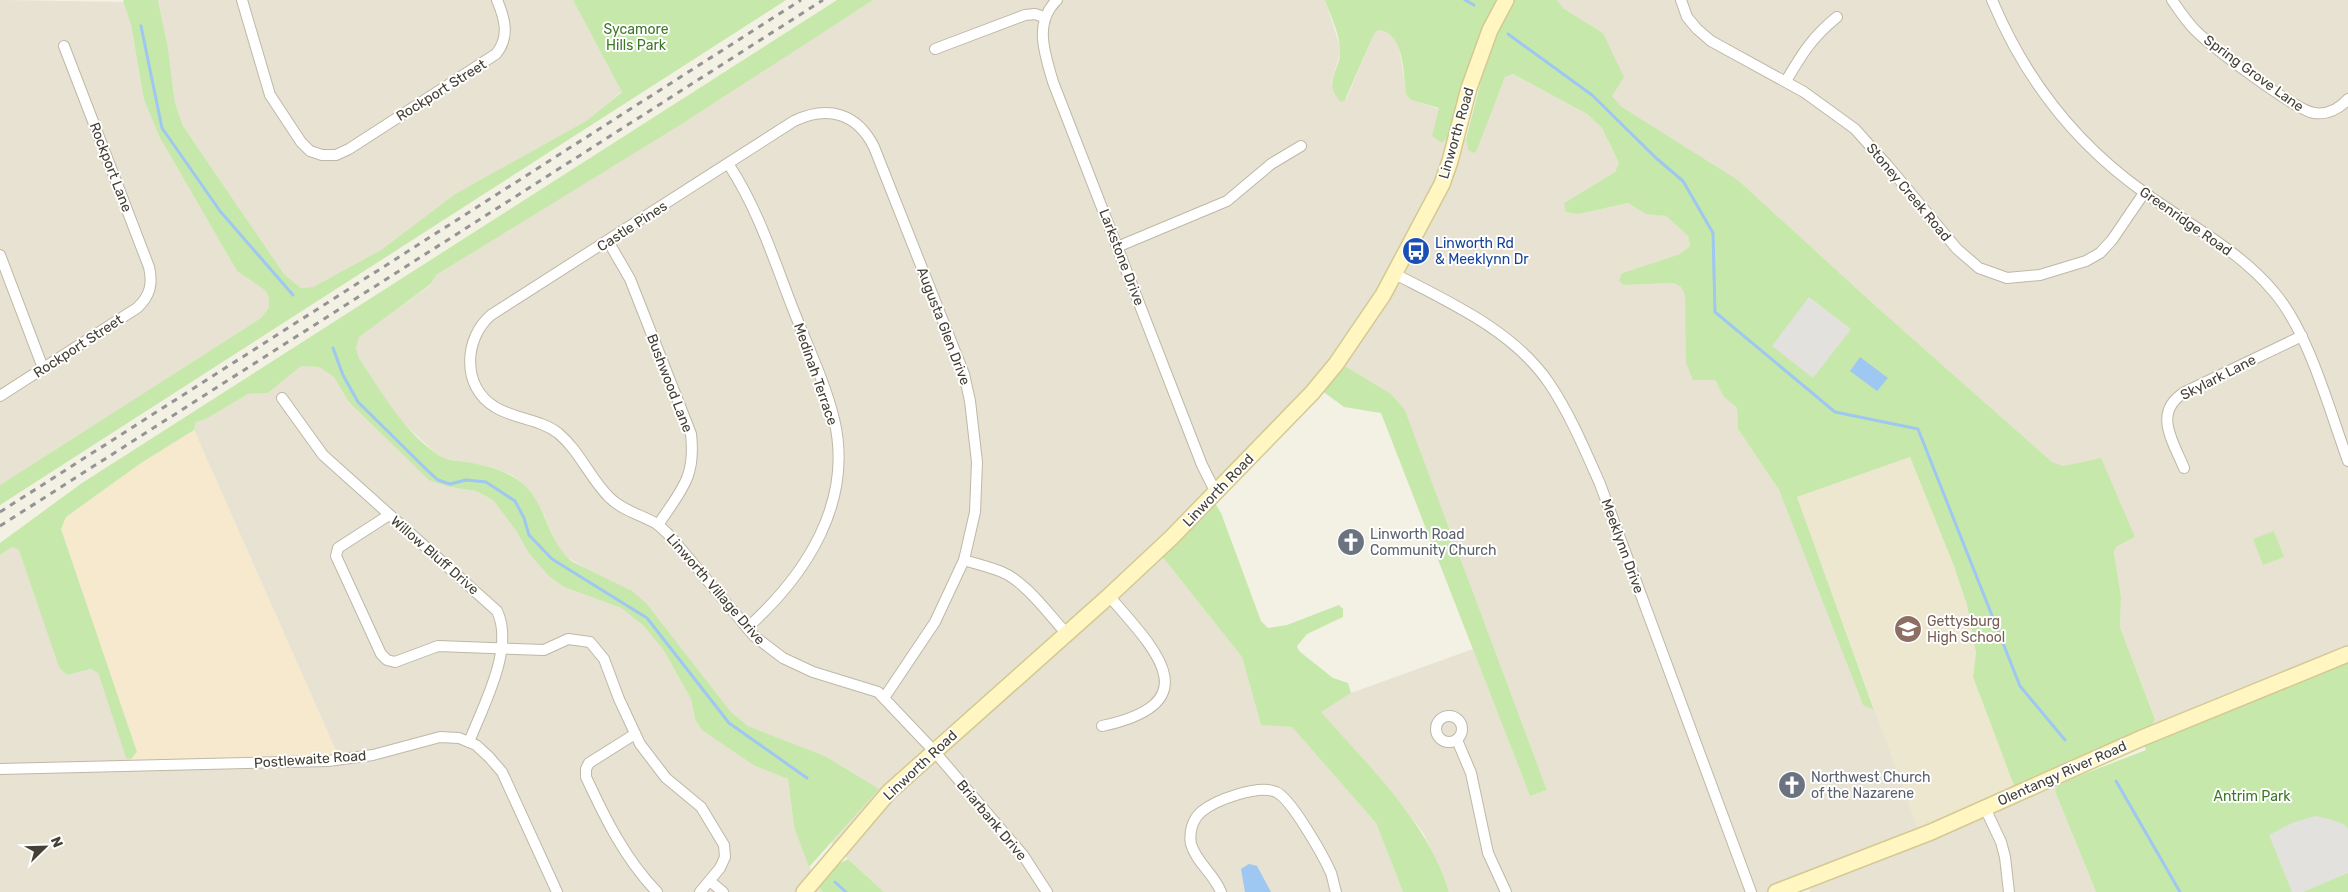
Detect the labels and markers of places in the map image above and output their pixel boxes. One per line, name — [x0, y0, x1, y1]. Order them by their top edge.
place label: Linworth Rd & Meeklynn Dr — [1435, 235, 1529, 268]
bus stop icon: Linworth Rd & Meeklynn Dr — [1401, 236, 1431, 266]
place label: Linworth Road Community Church — [1370, 526, 1497, 559]
church icon: Linworth Road Community Church — [1336, 527, 1366, 557]
place label: Gettysburg High School — [1927, 613, 2005, 646]
school or university icon: Gettysburg High School — [1893, 614, 1923, 644]
place label: Northwest Church of the Nazarene — [1811, 769, 1931, 802]
church icon: Northwest Church of the Nazarene — [1777, 770, 1807, 800]

